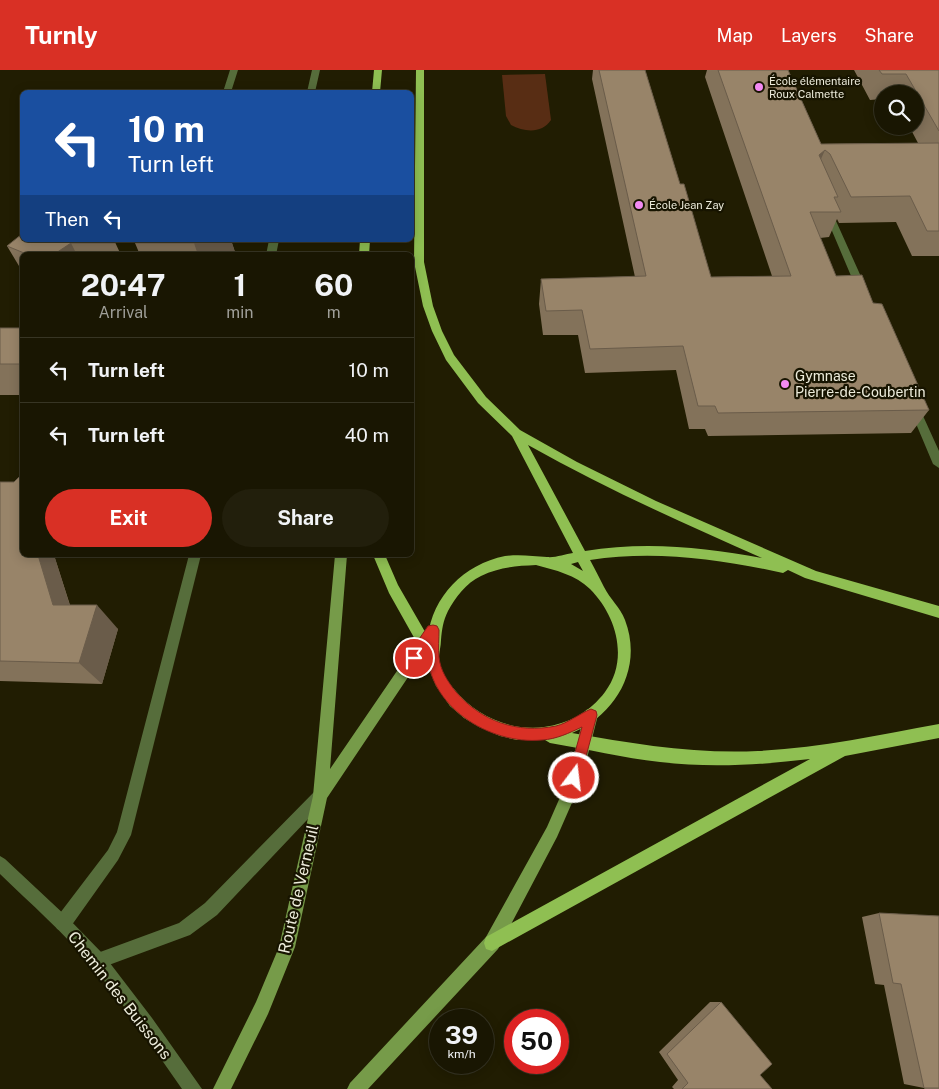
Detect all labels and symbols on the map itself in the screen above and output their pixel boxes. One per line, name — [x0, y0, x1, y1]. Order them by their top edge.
place label: École élémentaire Roux Calmette — [769, 74, 861, 100]
marker: École élémentaire Roux Calmette — [753, 81, 765, 93]
place label: École Jean Zay — [649, 198, 724, 211]
marker: École Jean Zay — [633, 199, 645, 211]
place label: Gymnase Pierre-de-Coubertin — [795, 368, 926, 400]
marker: Gymnase Pierre-de-Coubertin — [779, 378, 791, 390]
pin — [393, 637, 435, 679]
position arrow — [547, 751, 599, 803]
street label: Route de Verneuil — [274, 823, 323, 955]
street label: Chemin des Buissons — [64, 928, 175, 1063]
speed limit sign: 50 — [504, 1009, 569, 1074]

